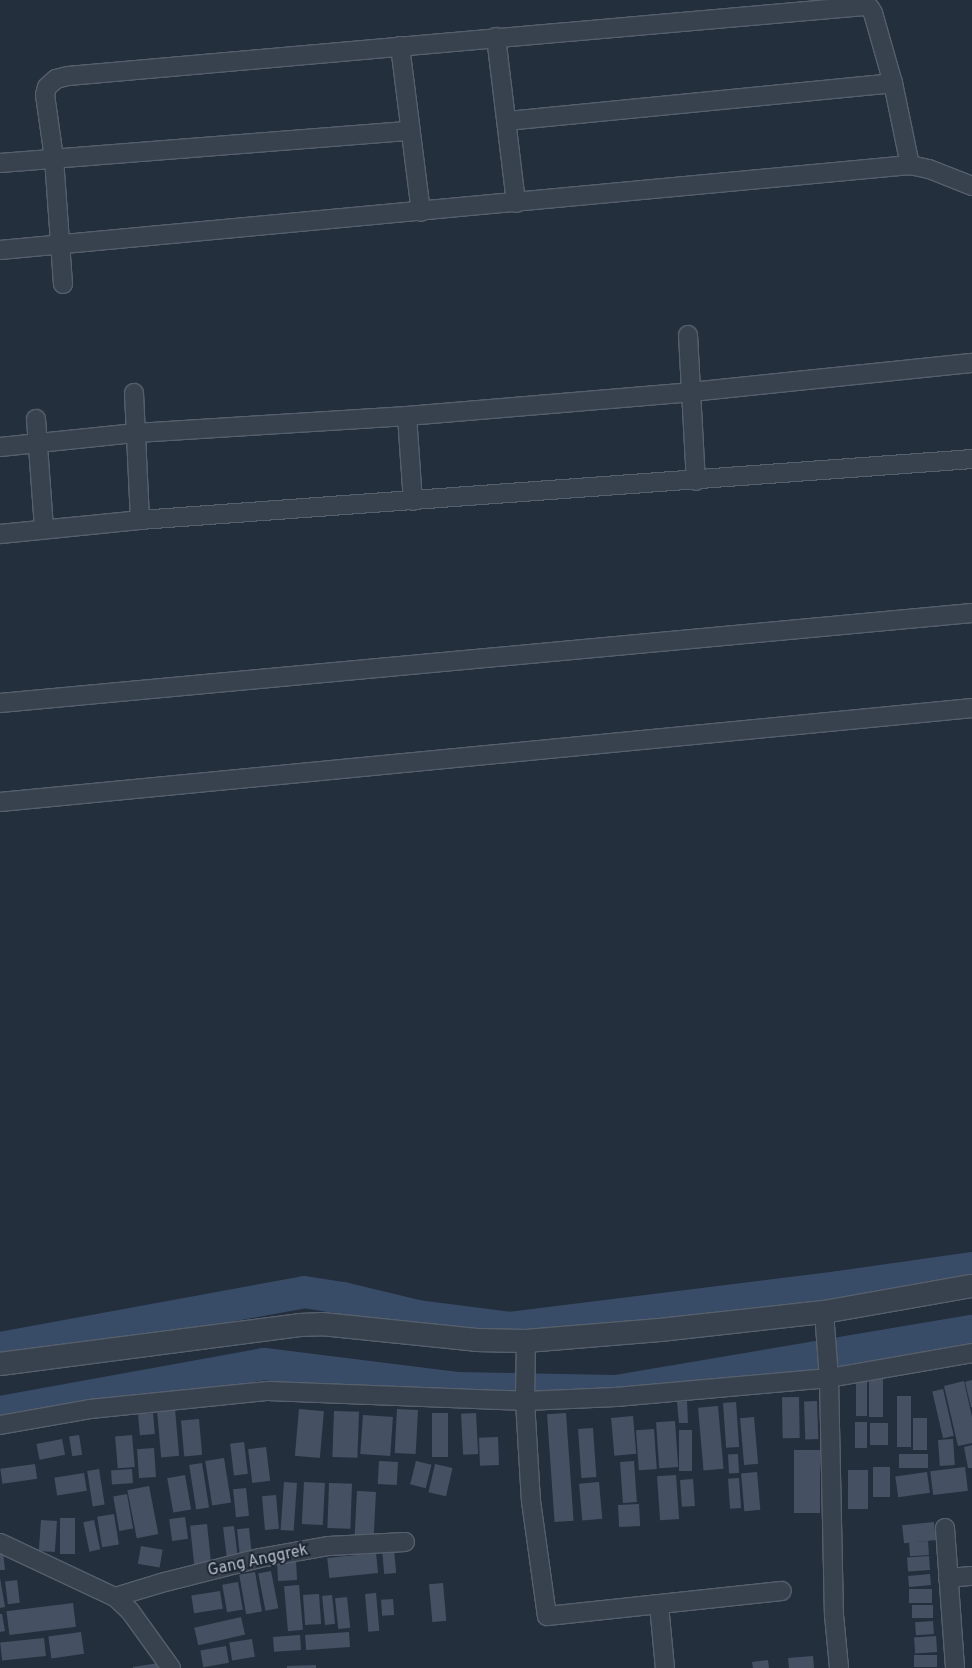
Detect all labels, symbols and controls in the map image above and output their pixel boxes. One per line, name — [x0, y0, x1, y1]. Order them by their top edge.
street label: Gang Anggrek — [206, 1541, 310, 1581]

